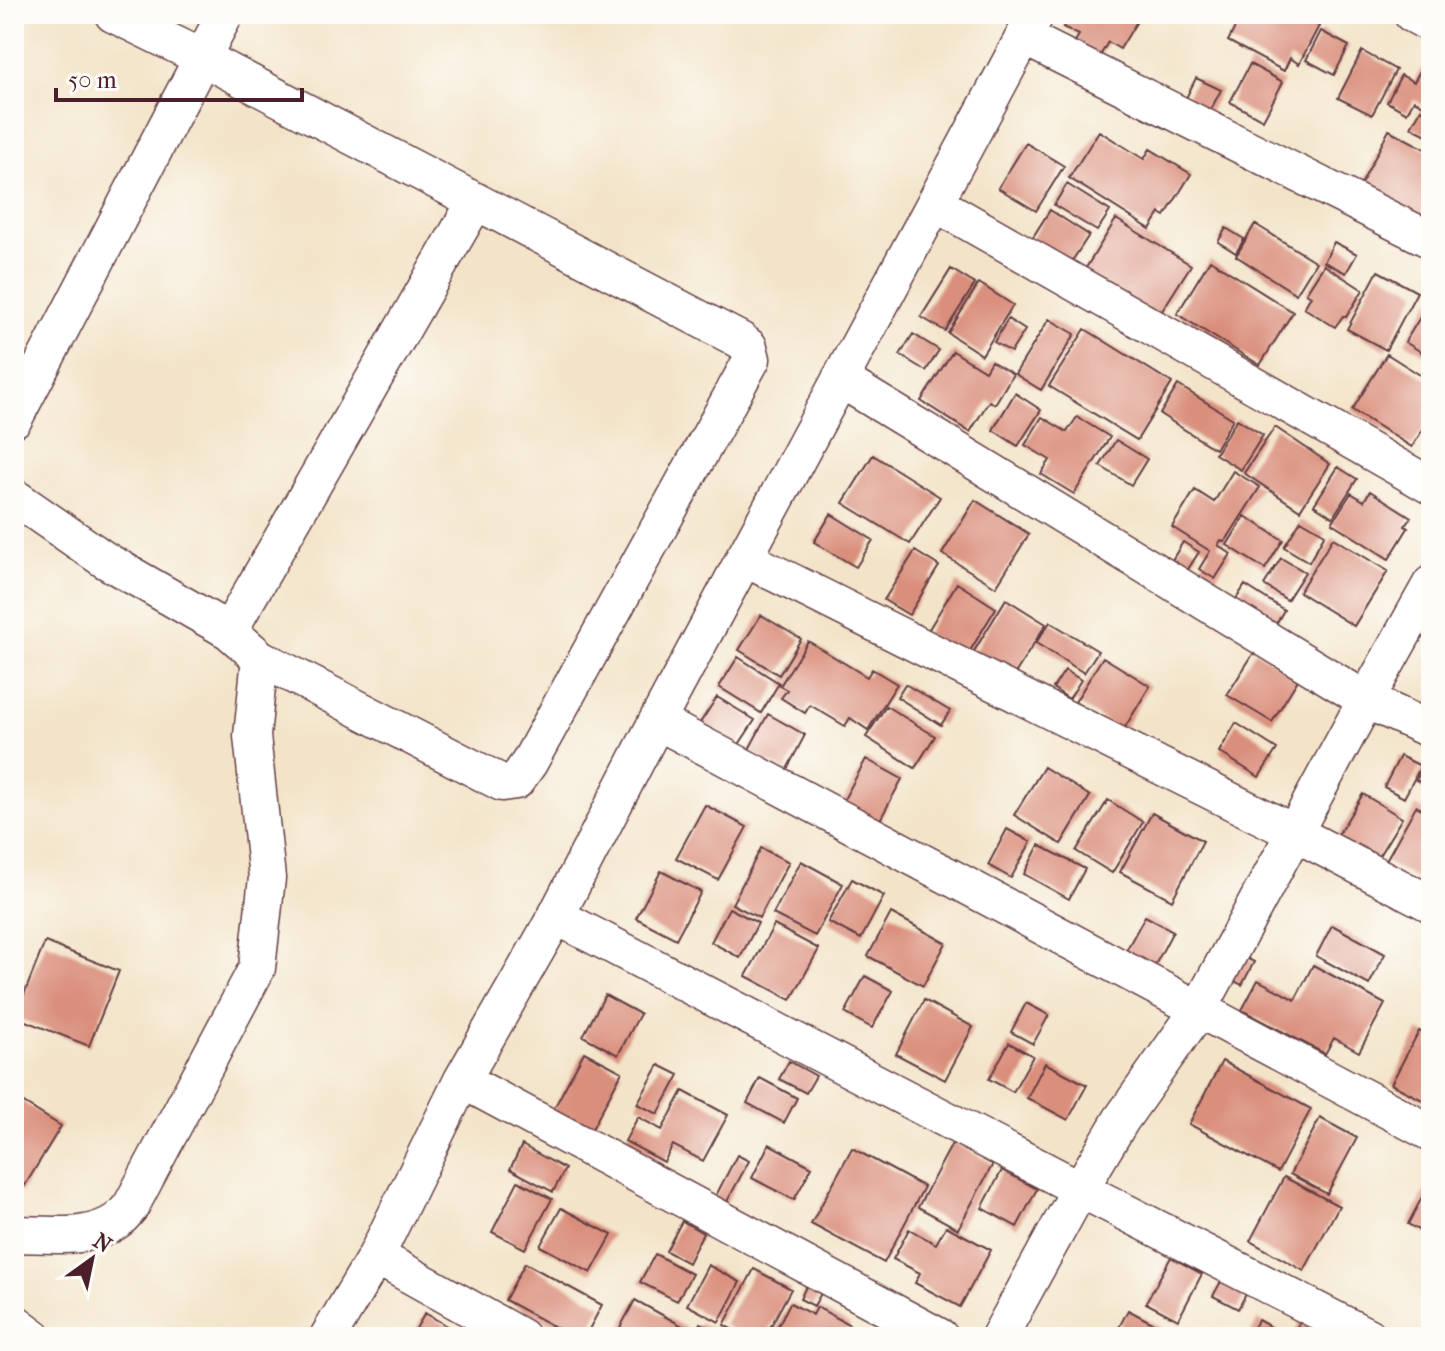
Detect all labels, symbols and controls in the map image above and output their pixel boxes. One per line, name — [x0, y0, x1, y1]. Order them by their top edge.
scale bar — [56, 52, 302, 102]
text: 50 m — [68, 66, 117, 94]
north arrow — [52, 1219, 132, 1299]
text: N — [88, 1228, 117, 1259]

